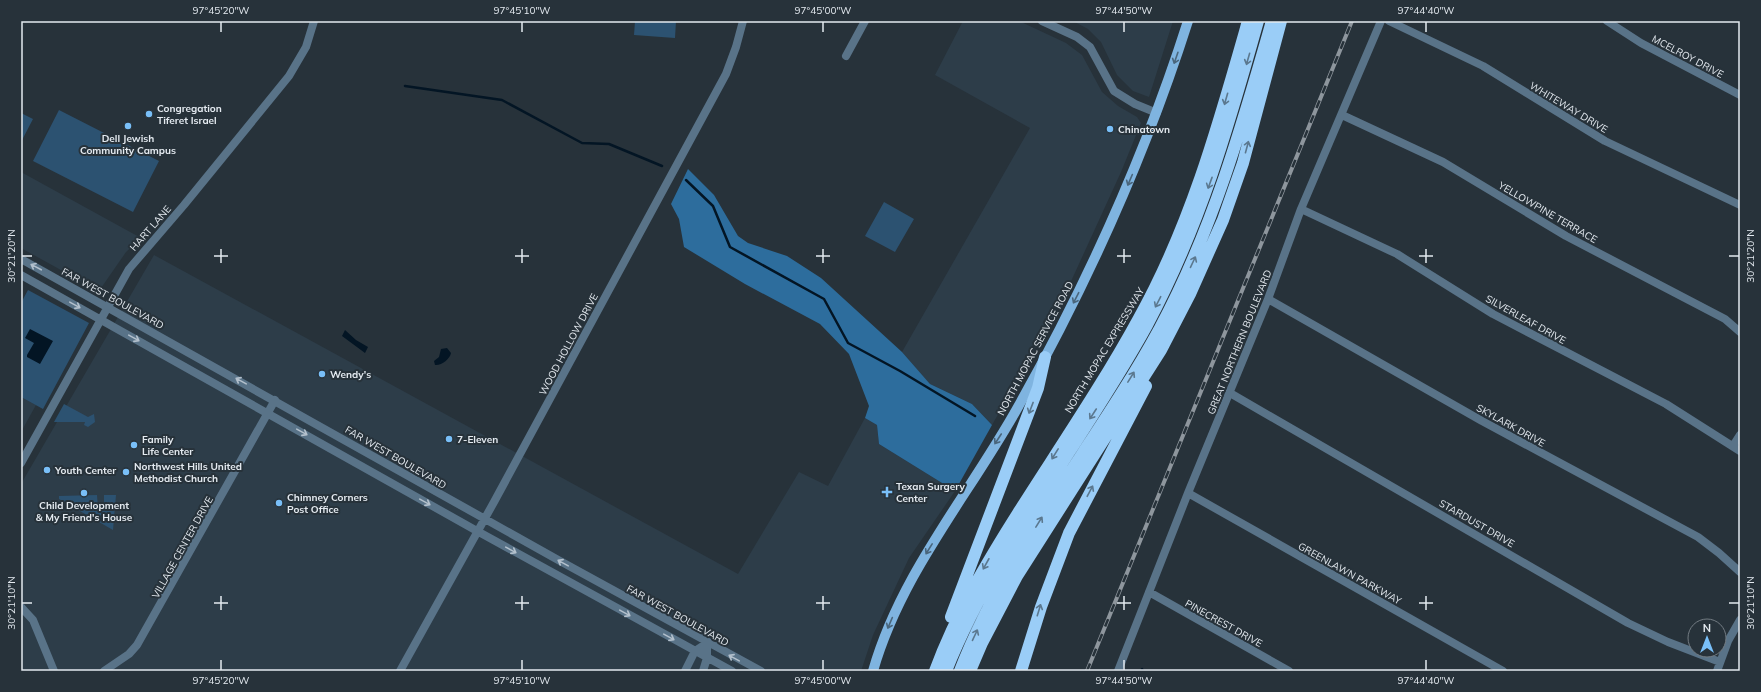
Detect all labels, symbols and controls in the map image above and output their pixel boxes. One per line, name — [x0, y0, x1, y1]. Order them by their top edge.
text: 97°45'20"W — [193, 4, 249, 17]
text: 97°45'10"W — [494, 4, 550, 17]
text: 97°45'00"W — [795, 4, 851, 17]
text: 97°44'50"W — [1096, 4, 1152, 17]
text: 97°44'40"W — [1398, 4, 1454, 17]
street label: MCELROY DRIVE — [1650, 32, 1726, 81]
one-way arrow — [1172, 51, 1179, 64]
one-way arrow — [1244, 52, 1251, 65]
street label: WHITEWAY DRIVE — [1527, 79, 1610, 136]
one-way arrow — [1222, 92, 1229, 105]
place label: Congregation Tiferet Israel — [157, 102, 222, 127]
marker: Congregation Tiferet Israel — [144, 109, 154, 119]
marker: Dell Jewish Community Campus — [123, 121, 133, 131]
place label: Chinatown — [1118, 123, 1170, 136]
marker: Chinatown — [1105, 124, 1115, 134]
place label: Dell Jewish Community Campus — [80, 132, 176, 157]
one-way arrow — [1244, 140, 1252, 153]
one-way arrow — [1126, 173, 1134, 185]
one-way arrow — [1206, 176, 1213, 189]
street label: YELLOWPINE TERRACE — [1495, 178, 1600, 246]
street label: HART LANE — [127, 203, 174, 254]
text: 30°21'20"N — [5, 229, 18, 283]
text: 30°21'20"N — [1744, 229, 1757, 283]
one-way arrow — [1189, 256, 1197, 268]
one-way arrow — [30, 263, 42, 271]
street label: FAR WEST BOULEVARD — [59, 265, 166, 332]
street label: GREAT NORTHERN BOULEVARD — [1204, 268, 1275, 416]
street label: NORTH MOPAC SERVICE ROAD — [994, 279, 1076, 418]
street label: NORTH MOPAC EXPRESSWAY — [1062, 284, 1148, 415]
street label: WOOD HOLLOW DRIVE — [536, 291, 601, 397]
one-way arrow — [1072, 292, 1079, 304]
street label: SILVERLEAF DRIVE — [1483, 292, 1568, 347]
one-way arrow — [1154, 296, 1162, 308]
one-way arrow — [69, 301, 81, 309]
one-way arrow — [128, 334, 140, 342]
place label: Wendy's — [330, 368, 371, 381]
marker: Wendy's — [317, 369, 327, 379]
one-way arrow — [1128, 371, 1136, 383]
one-way arrow — [235, 377, 247, 384]
one-way arrow — [1026, 401, 1034, 413]
street label: SKYLARK DRIVE — [1474, 401, 1548, 450]
one-way arrow — [1088, 408, 1096, 420]
street label: FAR WEST BOULEVARD — [343, 423, 449, 492]
one-way arrow — [296, 429, 308, 437]
place label: Family Life Center — [142, 433, 193, 458]
place label: 7-Eleven — [457, 433, 498, 446]
marker: 7-Eleven — [444, 434, 454, 444]
one-way arrow — [994, 434, 1002, 445]
marker: Family Life Center — [129, 440, 139, 450]
one-way arrow — [1051, 448, 1059, 460]
place label: Northwest Hills United Methodist Church — [134, 460, 242, 485]
place label: Youth Center — [54, 464, 116, 477]
marker: Youth Center — [42, 465, 52, 475]
marker: Northwest Hills United Methodist Church — [121, 467, 131, 477]
place label: Texan Surgery Center — [896, 480, 965, 505]
one-way arrow — [1087, 485, 1094, 497]
marker: Texan Surgery Center — [881, 486, 893, 498]
marker: Child Development & My Friend's House — [79, 488, 89, 498]
place label: Chimney Corners Post Office — [287, 491, 368, 516]
street label: VILLAGE CENTER DRIVE — [149, 494, 216, 601]
street label: STARDUST DRIVE — [1437, 497, 1517, 550]
marker: Chimney Corners Post Office — [274, 498, 284, 508]
one-way arrow — [419, 498, 431, 506]
place label: Child Development & My Friend's House — [36, 499, 133, 524]
one-way arrow — [1036, 516, 1044, 528]
street label: GREENLAWN PARKWAY — [1296, 540, 1405, 608]
one-way arrow — [925, 544, 933, 555]
one-way arrow — [505, 547, 517, 554]
one-way arrow — [557, 558, 569, 566]
one-way arrow — [982, 558, 990, 570]
text: 30°21'10"N — [5, 576, 18, 630]
text: 30°21'10"N — [1744, 576, 1757, 630]
street label: FAR WEST BOULEVARD — [624, 582, 731, 649]
street label: PINECREST DRIVE — [1183, 597, 1265, 650]
one-way arrow — [1036, 605, 1044, 617]
one-way arrow — [619, 609, 631, 617]
one-way arrow — [886, 617, 893, 629]
north arrow — [1687, 618, 1727, 658]
text: N — [1703, 621, 1711, 635]
one-way arrow — [972, 629, 979, 641]
one-way arrow — [663, 634, 675, 641]
one-way arrow — [728, 653, 740, 661]
text: 97°45'20"W — [193, 674, 249, 687]
text: 97°45'10"W — [494, 674, 550, 687]
text: 97°45'00"W — [795, 674, 851, 687]
text: 97°44'50"W — [1096, 674, 1152, 687]
text: 97°44'40"W — [1398, 674, 1454, 687]

